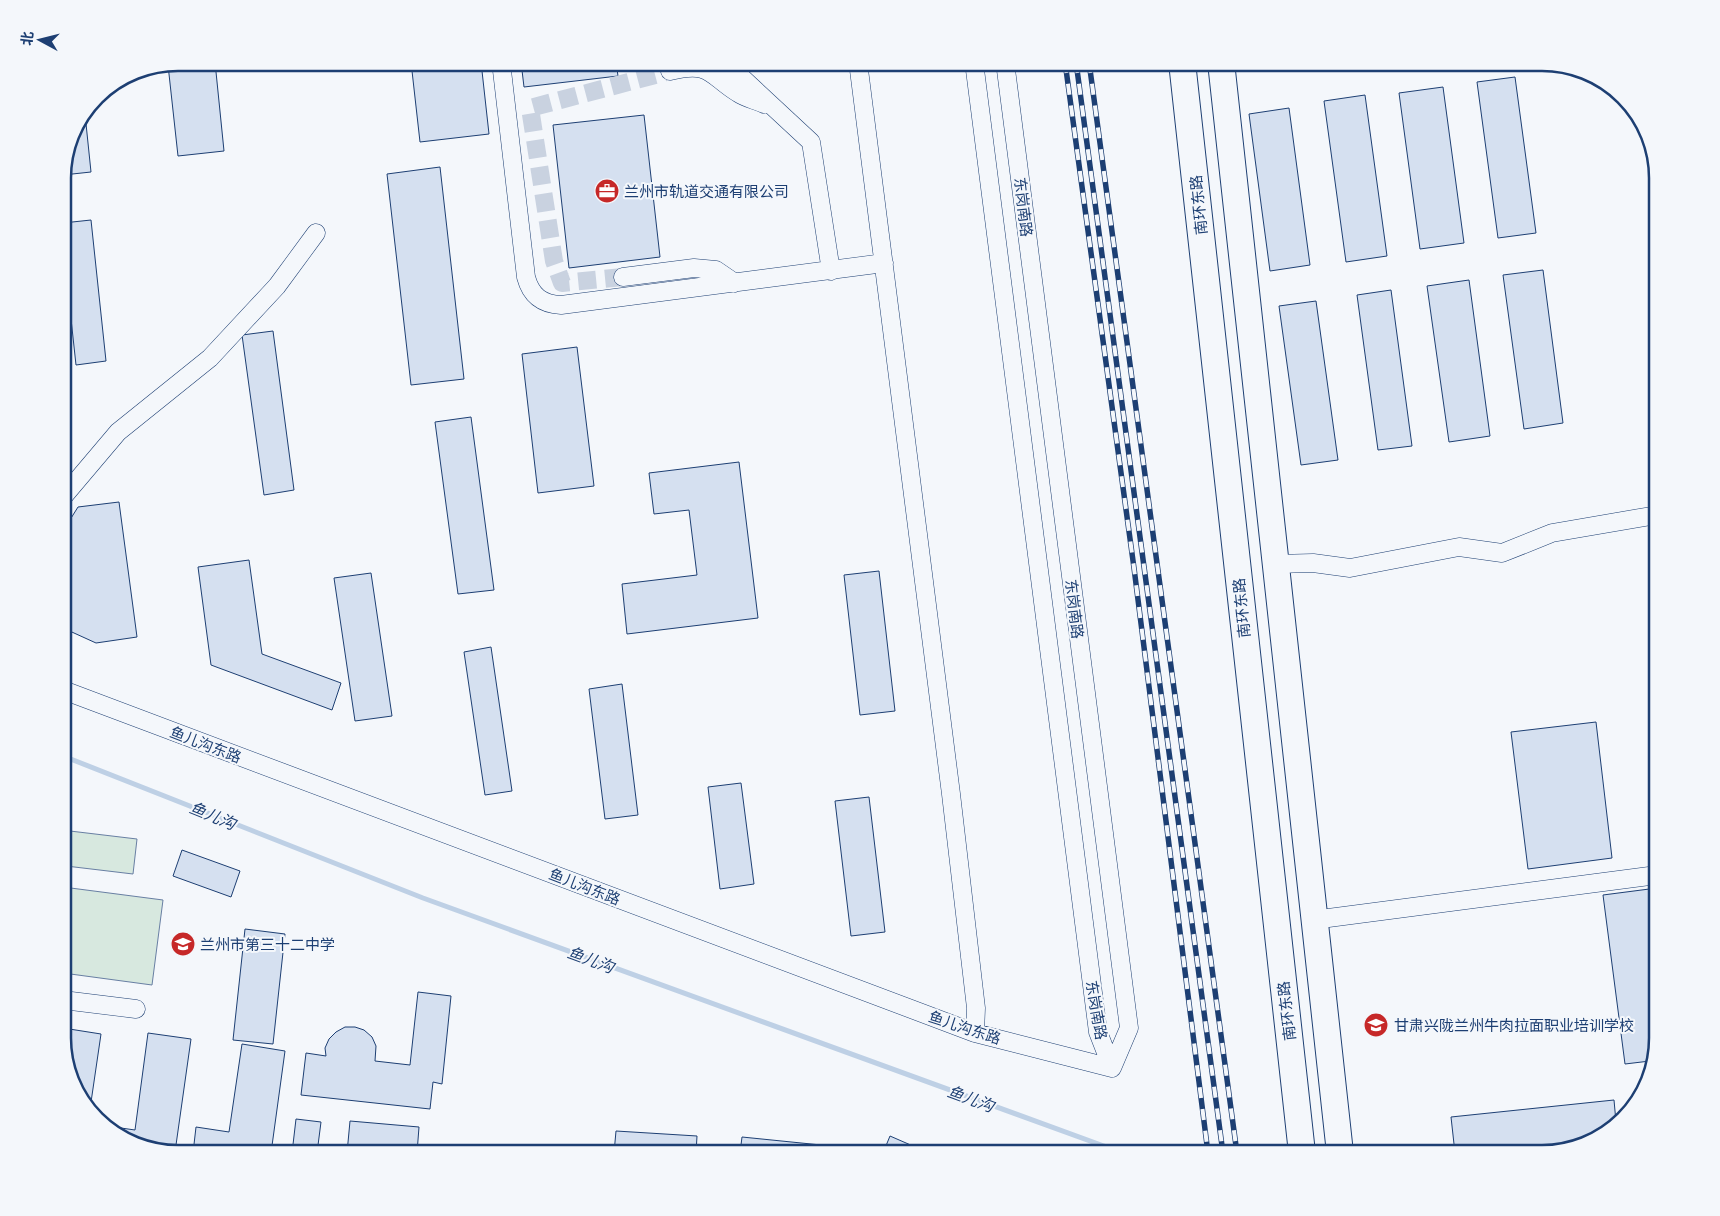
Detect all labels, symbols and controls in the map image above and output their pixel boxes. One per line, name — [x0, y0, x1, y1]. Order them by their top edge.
north arrow — [15, 15, 65, 65]
text: 北 — [17, 30, 36, 46]
street label: 南环东路 — [1186, 174, 1210, 236]
street label: 东岗南路 — [1011, 176, 1037, 238]
office icon: 兰州市轨道交通有限公司 — [594, 178, 620, 204]
place label: 兰州市轨道交通有限公司 — [624, 182, 789, 200]
street label: 南环东路 — [1229, 577, 1253, 639]
street label: 东岗南路 — [1062, 578, 1088, 640]
street label: 鱼儿沟东路 — [168, 722, 244, 766]
water label: 鱼儿沟 — [187, 797, 241, 834]
street label: 鱼儿沟东路 — [547, 864, 623, 908]
school or university icon: 兰州市第三十二中学 — [170, 931, 196, 957]
place label: 兰州市第三十二中学 — [200, 935, 335, 953]
water label: 鱼儿沟 — [565, 942, 619, 977]
street label: 东岗南路 — [1083, 979, 1111, 1041]
street label: 南环东路 — [1273, 980, 1299, 1042]
street label: 鱼儿沟东路 — [927, 1007, 1003, 1047]
school or university icon: 甘肃兴陇兰州牛肉拉面职业培训学校 — [1363, 1012, 1389, 1038]
place label: 甘肃兴陇兰州牛肉拉面职业培训学校 — [1394, 1016, 1634, 1034]
water label: 鱼儿沟 — [945, 1081, 999, 1116]

